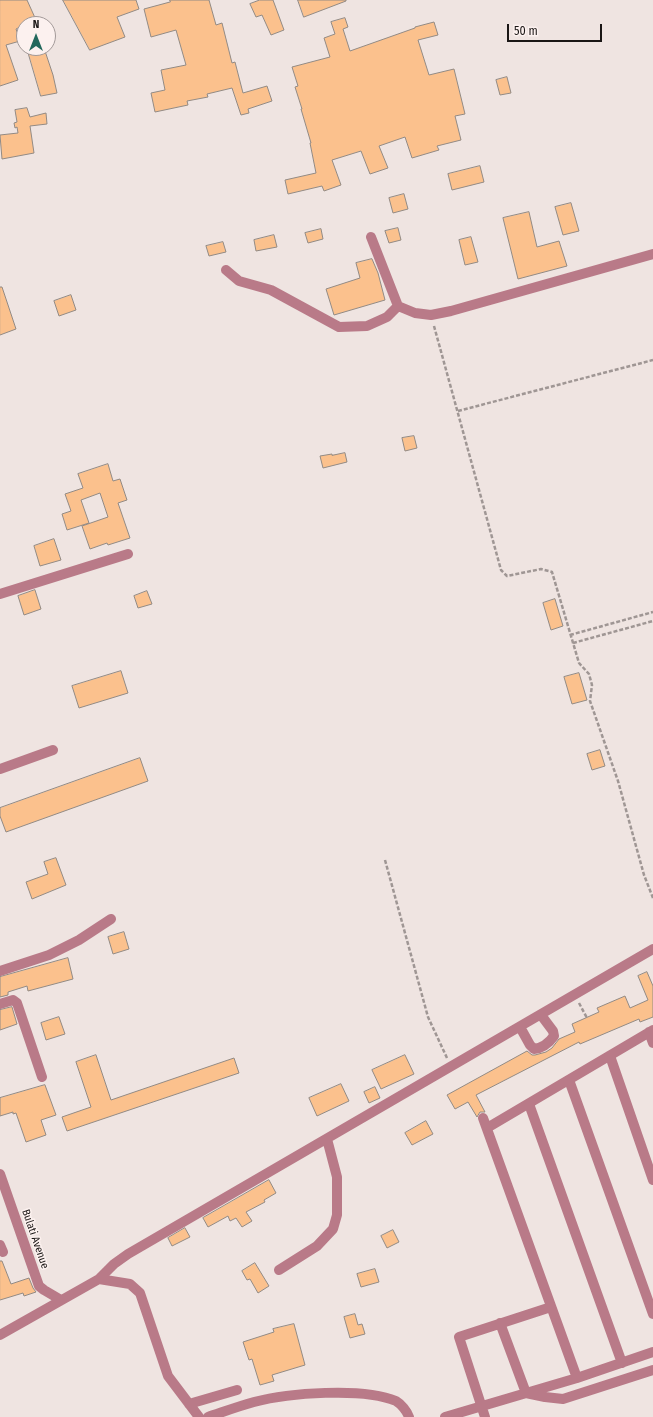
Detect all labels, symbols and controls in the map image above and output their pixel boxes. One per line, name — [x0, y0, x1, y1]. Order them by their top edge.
north arrow — [16, 16, 56, 56]
scale bar — [509, 16, 604, 42]
text: N — [33, 18, 39, 31]
text: 50 m — [514, 24, 538, 38]
street label: Bulati Avenue — [19, 1208, 51, 1270]

